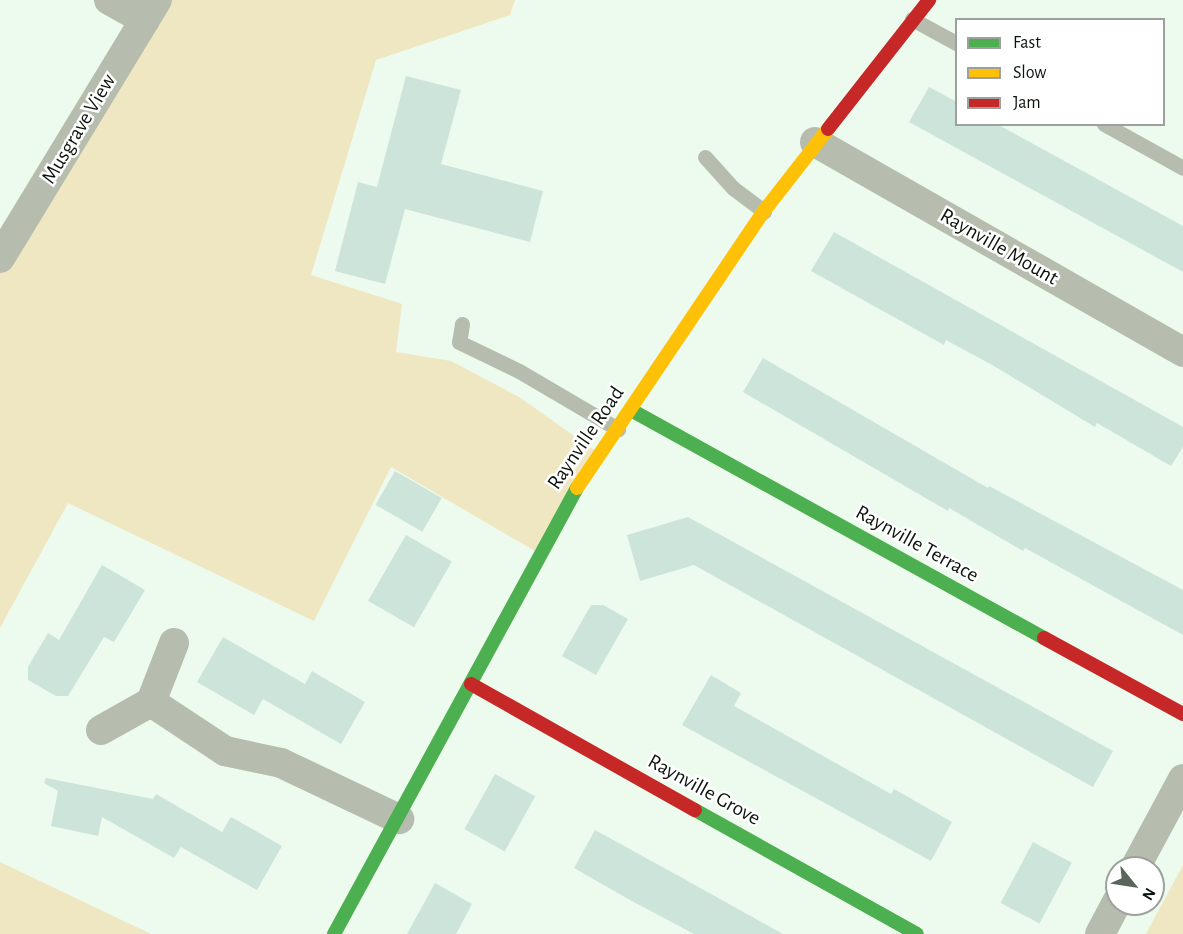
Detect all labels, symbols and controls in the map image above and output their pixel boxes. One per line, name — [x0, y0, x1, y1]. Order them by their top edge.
legend — [955, 18, 1165, 126]
text: Fast — [1013, 34, 1041, 52]
text: Slow — [1013, 64, 1046, 82]
street label: Musgrave View — [36, 70, 122, 188]
text: Jam — [1013, 94, 1041, 112]
street label: Raynville Mount — [936, 203, 1062, 291]
street label: Raynville Road — [542, 381, 630, 495]
street label: Raynville Terrace — [851, 500, 983, 588]
street label: Raynville Grove — [643, 749, 765, 831]
north arrow — [1105, 856, 1165, 916]
text: N — [1139, 885, 1159, 903]

